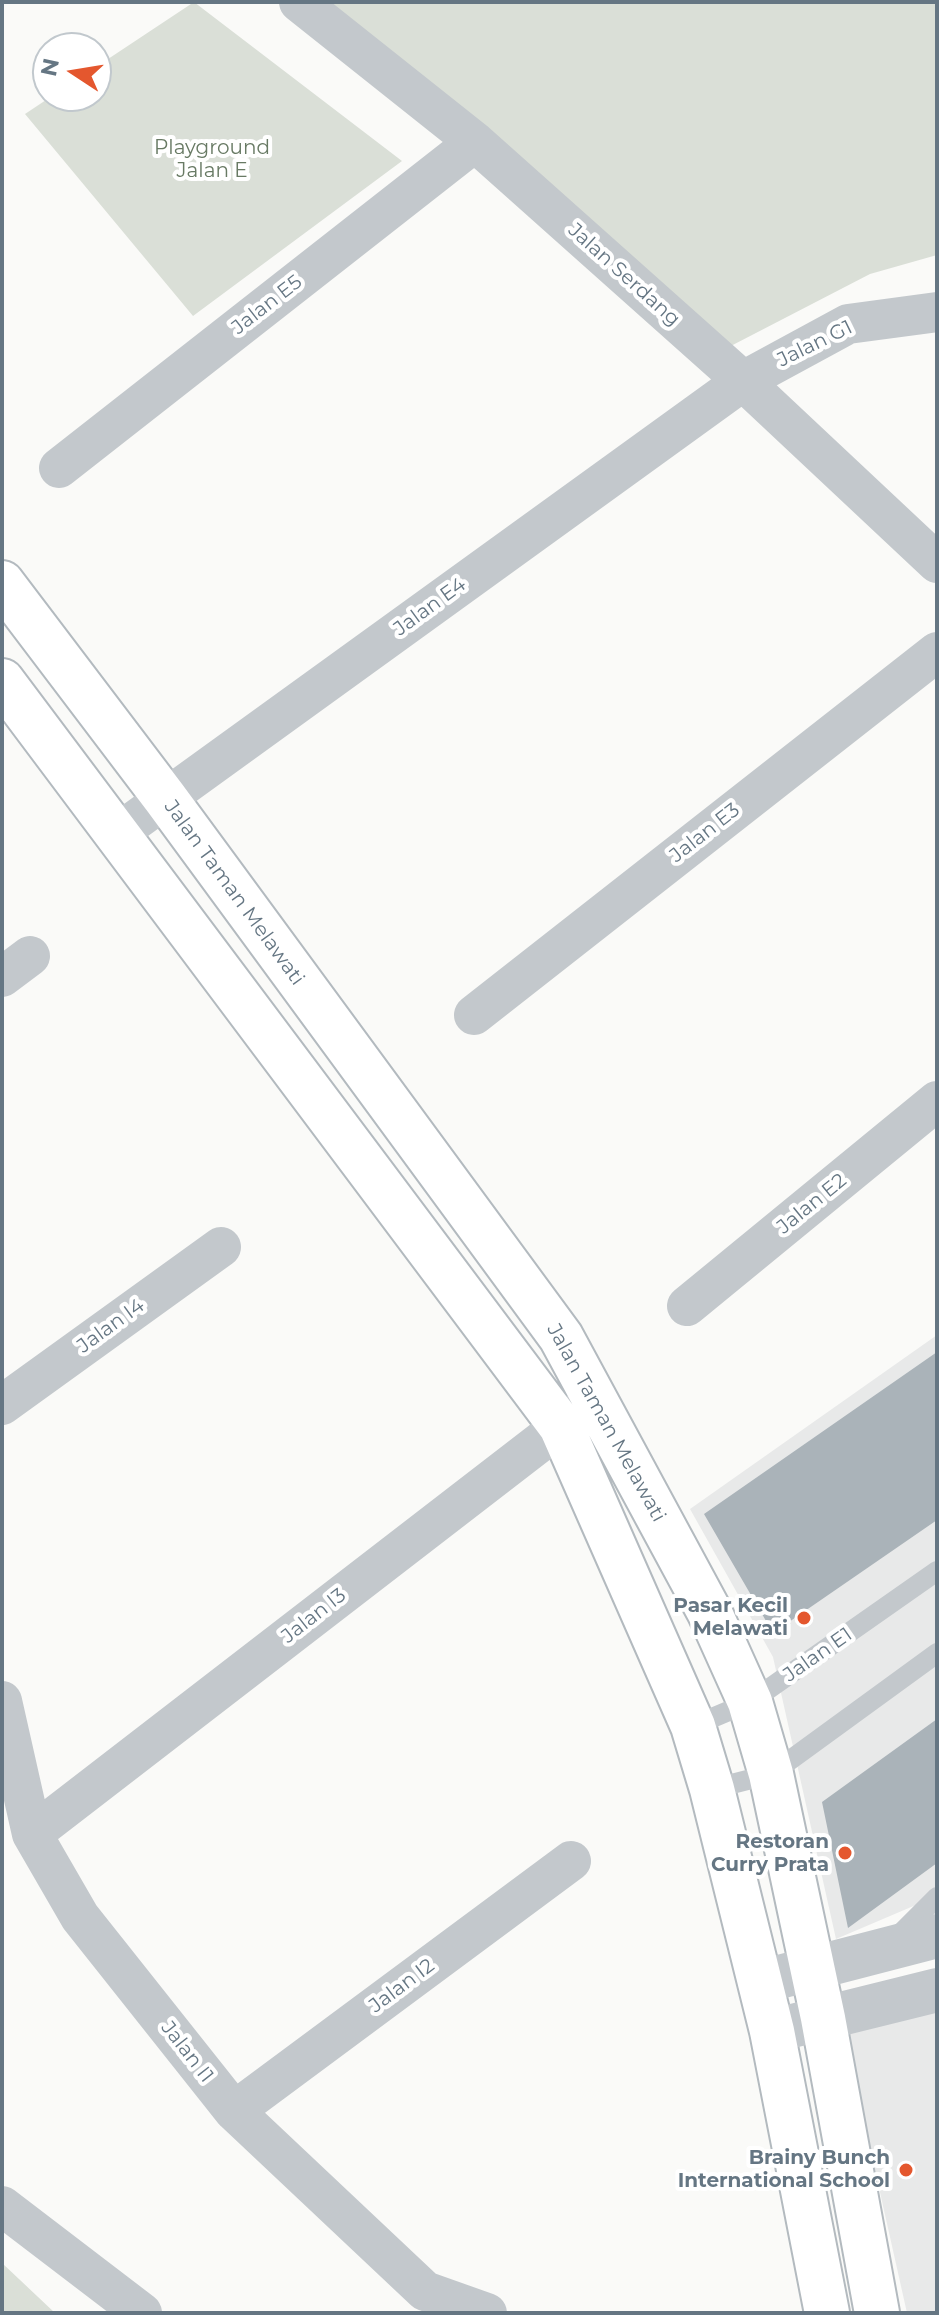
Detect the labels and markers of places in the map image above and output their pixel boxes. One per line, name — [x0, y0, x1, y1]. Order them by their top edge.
place label: Pasar Kecil Melawati — [673, 1594, 788, 1641]
marker: Pasar Kecil Melawati — [795, 1609, 813, 1627]
place label: Restoran Curry Prata — [711, 1830, 829, 1877]
marker: Restoran Curry Prata — [836, 1844, 854, 1862]
place label: Brainy Bunch International School — [678, 2146, 890, 2193]
marker: Brainy Bunch International School — [897, 2161, 915, 2179]

